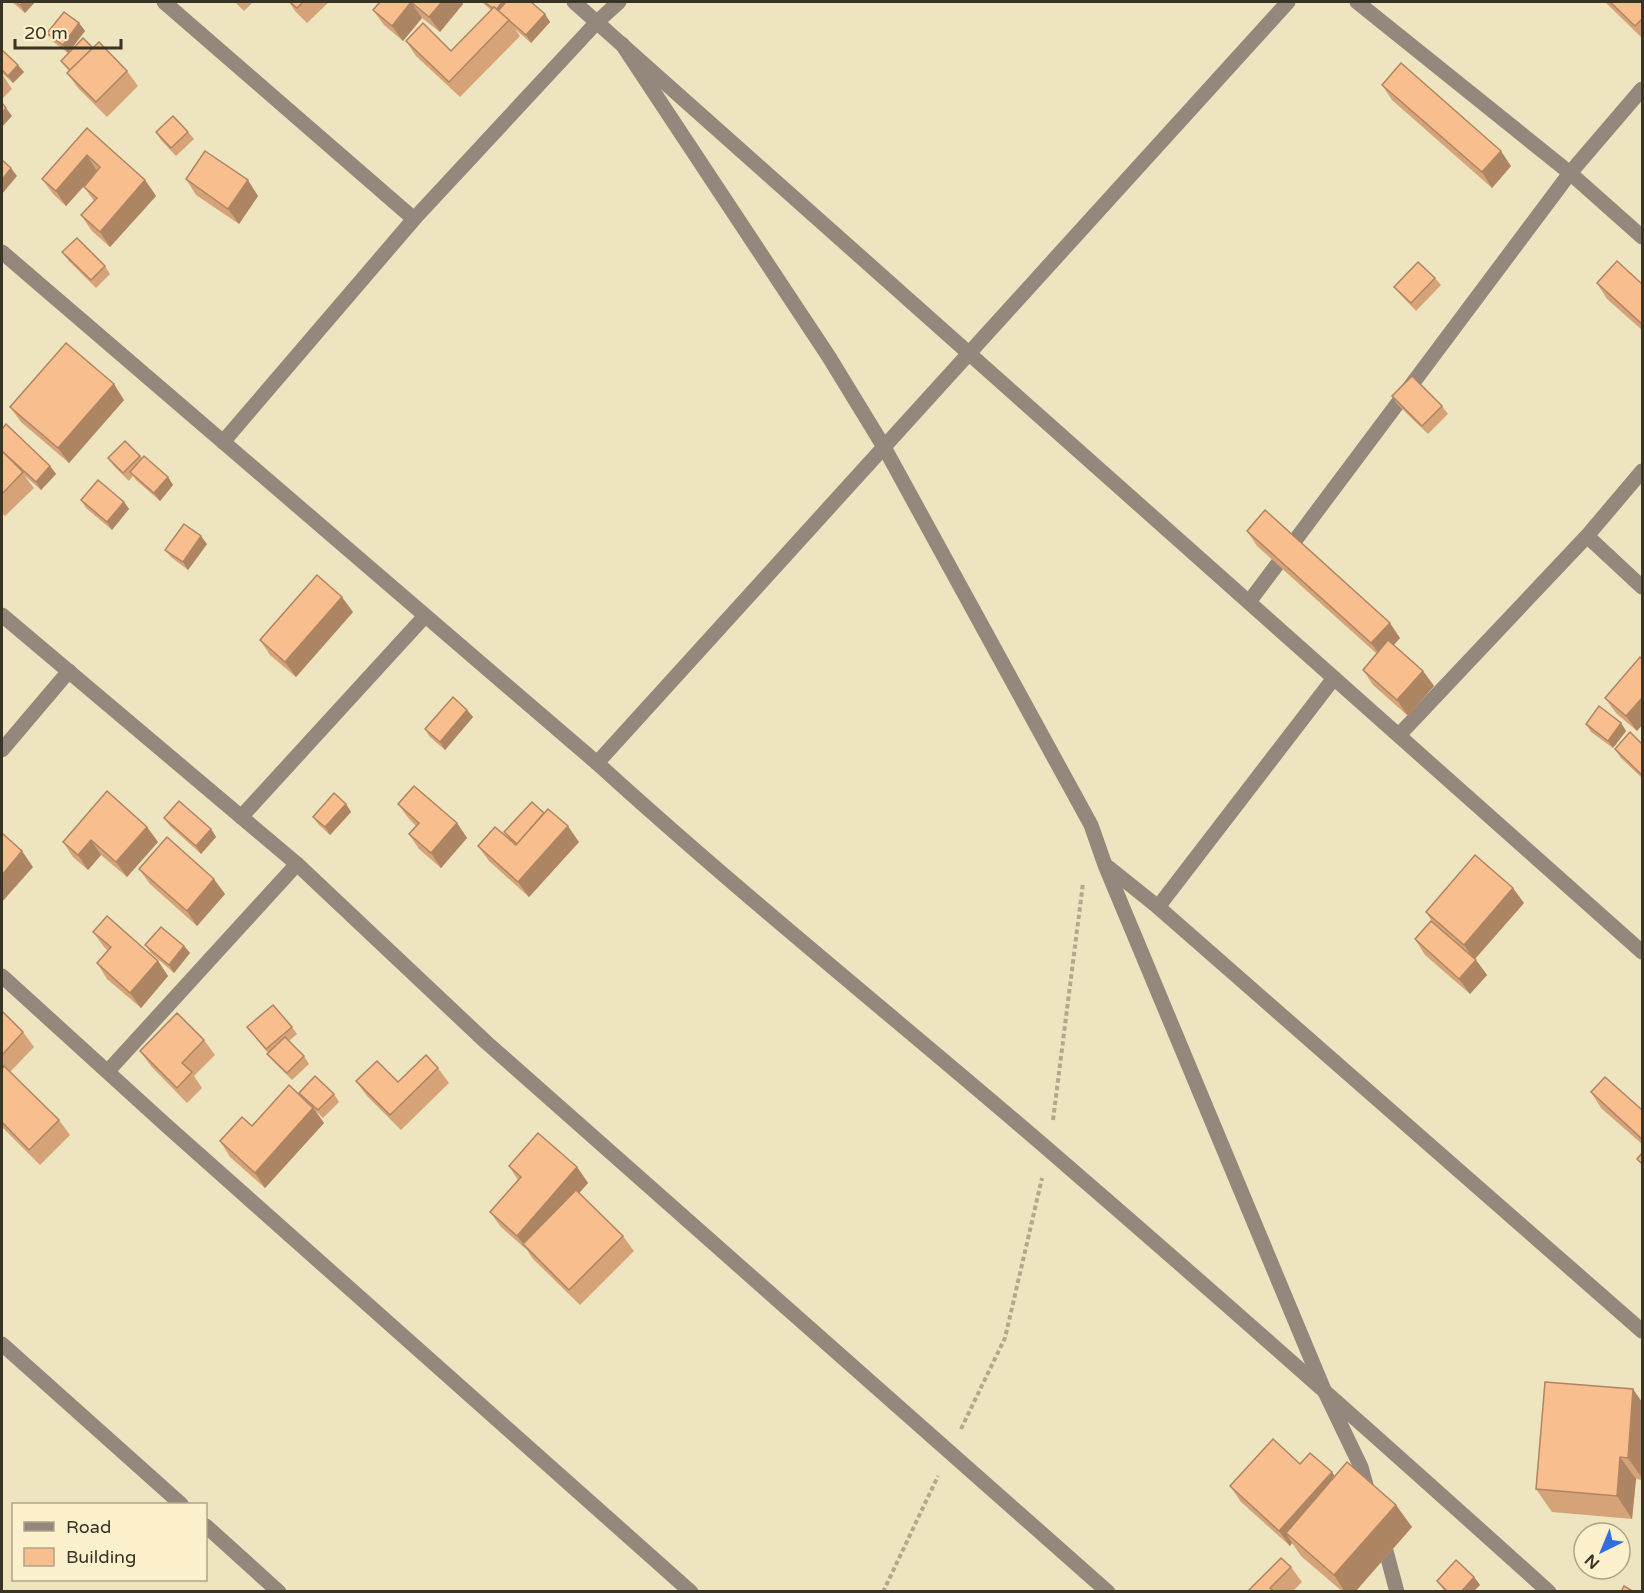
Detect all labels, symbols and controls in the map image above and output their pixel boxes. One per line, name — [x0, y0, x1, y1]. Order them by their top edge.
scale bar — [15, 12, 122, 50]
text: 20 m — [24, 22, 68, 44]
legend — [12, 1503, 207, 1581]
text: Road — [66, 1516, 111, 1538]
north arrow — [1572, 1521, 1632, 1581]
text: Building — [66, 1546, 136, 1568]
text: N — [1581, 1550, 1604, 1573]

